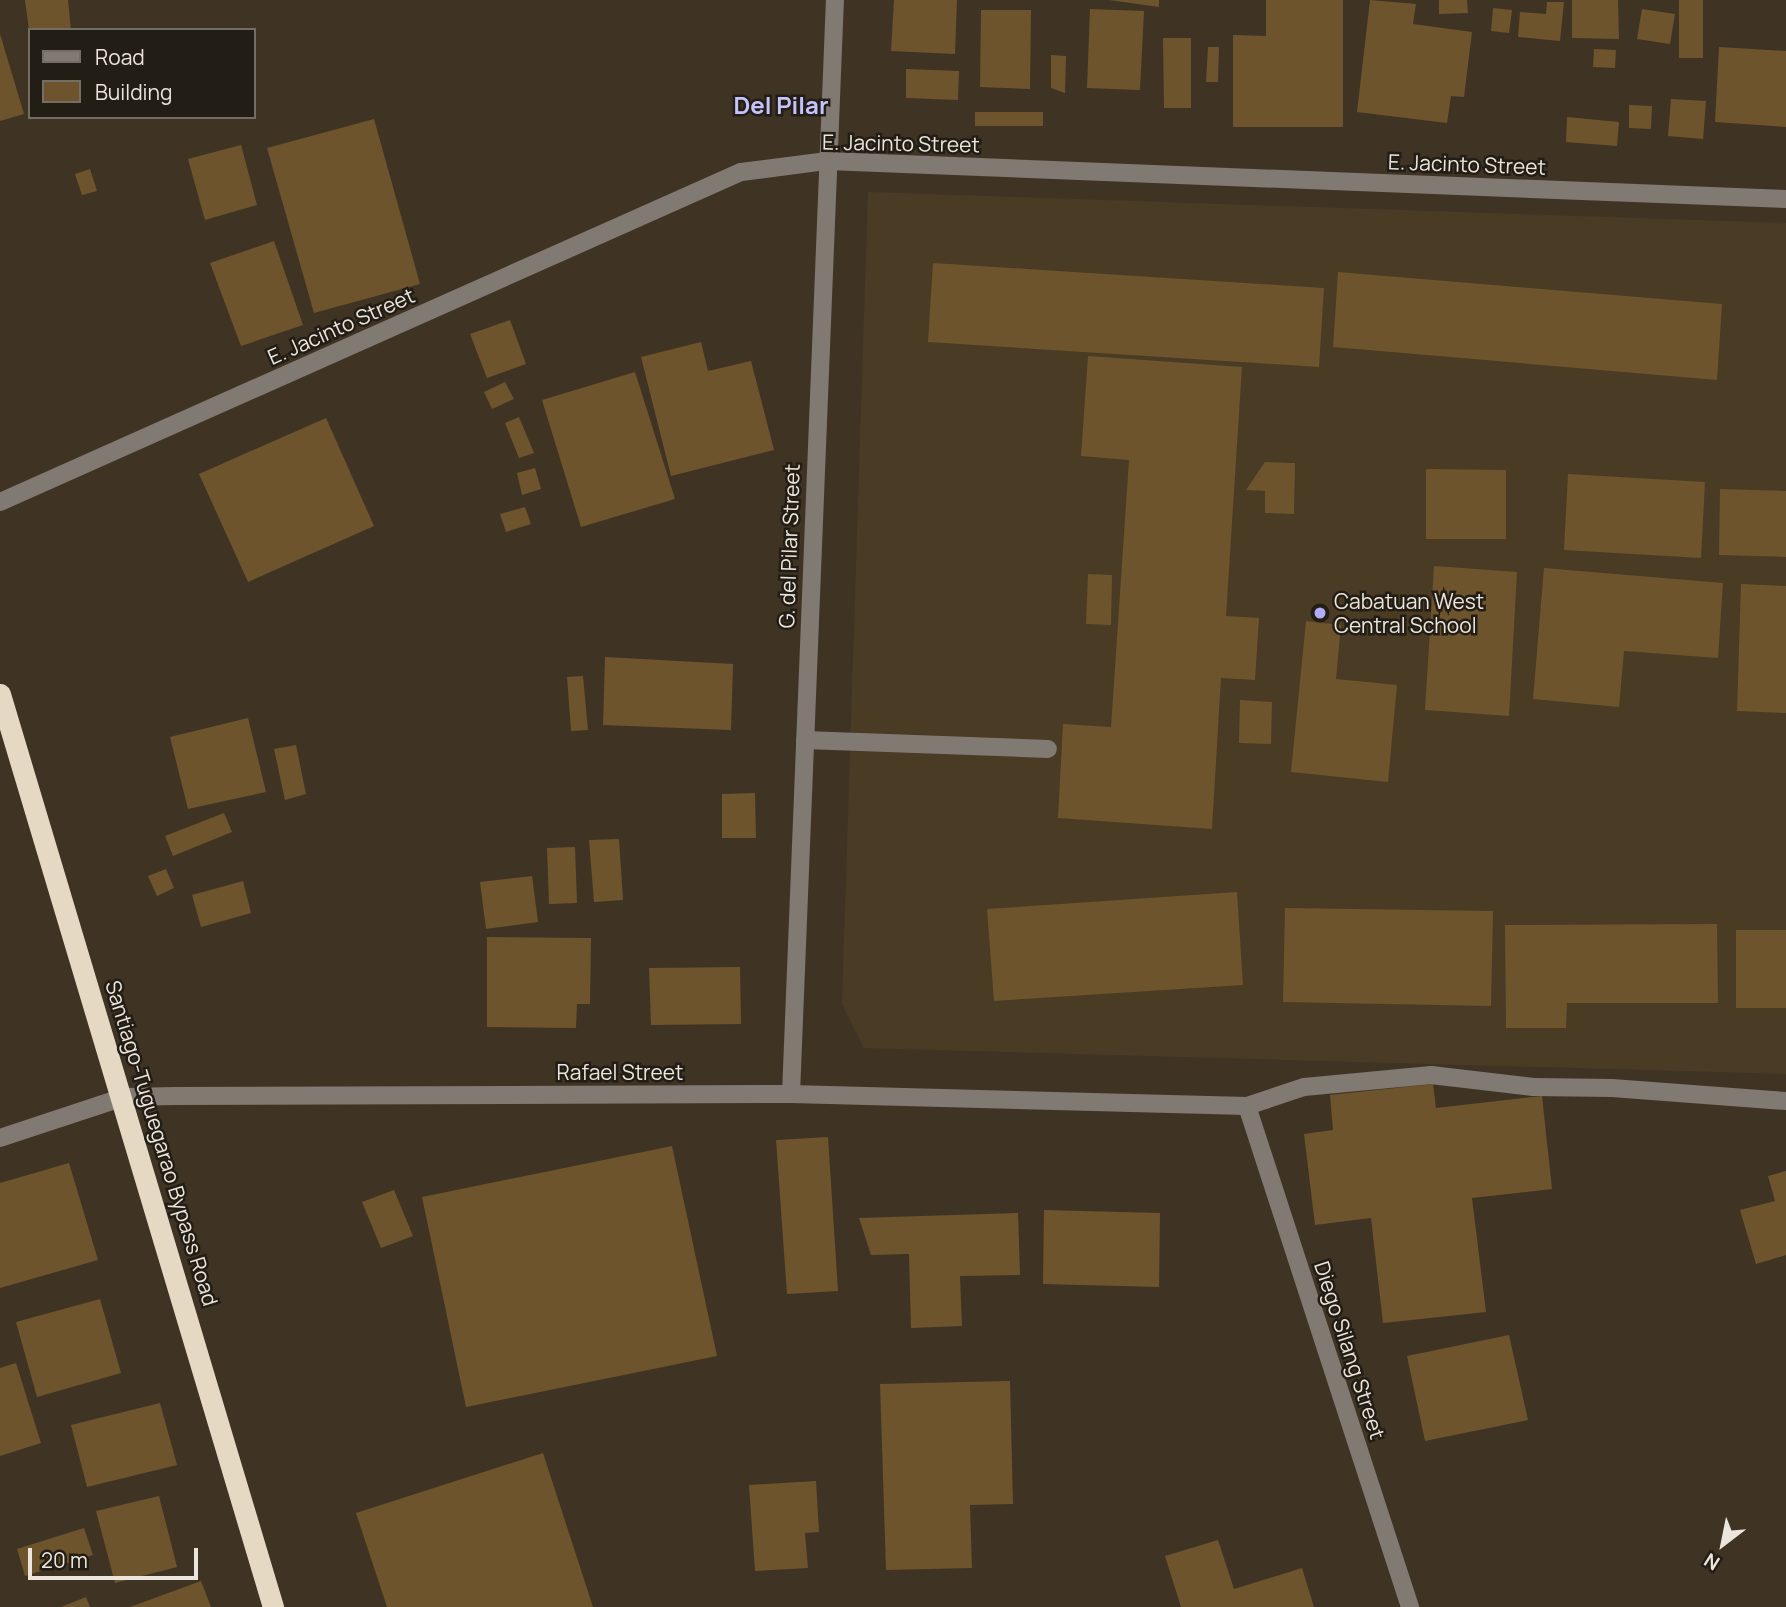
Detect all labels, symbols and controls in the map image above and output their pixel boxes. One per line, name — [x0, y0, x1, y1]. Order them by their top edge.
legend — [28, 28, 256, 119]
text: Road — [95, 43, 145, 71]
text: Building — [95, 78, 172, 106]
district label: Del Pilar — [734, 91, 828, 119]
street label: E. Jacinto Street — [822, 129, 980, 157]
street label: E. Jacinto Street — [1388, 149, 1546, 179]
street label: E. Jacinto Street — [264, 282, 418, 370]
street label: G. del Pilar Street — [774, 463, 804, 629]
place label: Cabatuan West Central School — [1334, 588, 1484, 638]
marker: Cabatuan West Central School — [1312, 605, 1328, 621]
street label: Santiago-Tuguegarao Bypass Road — [100, 977, 224, 1309]
street label: Rafael Street — [557, 1059, 683, 1085]
street label: Diego Silang Street — [1309, 1258, 1391, 1442]
north arrow — [1688, 1509, 1758, 1579]
scale bar — [32, 1534, 201, 1578]
text: 20 m — [41, 1546, 88, 1574]
text: N — [1699, 1547, 1725, 1576]

